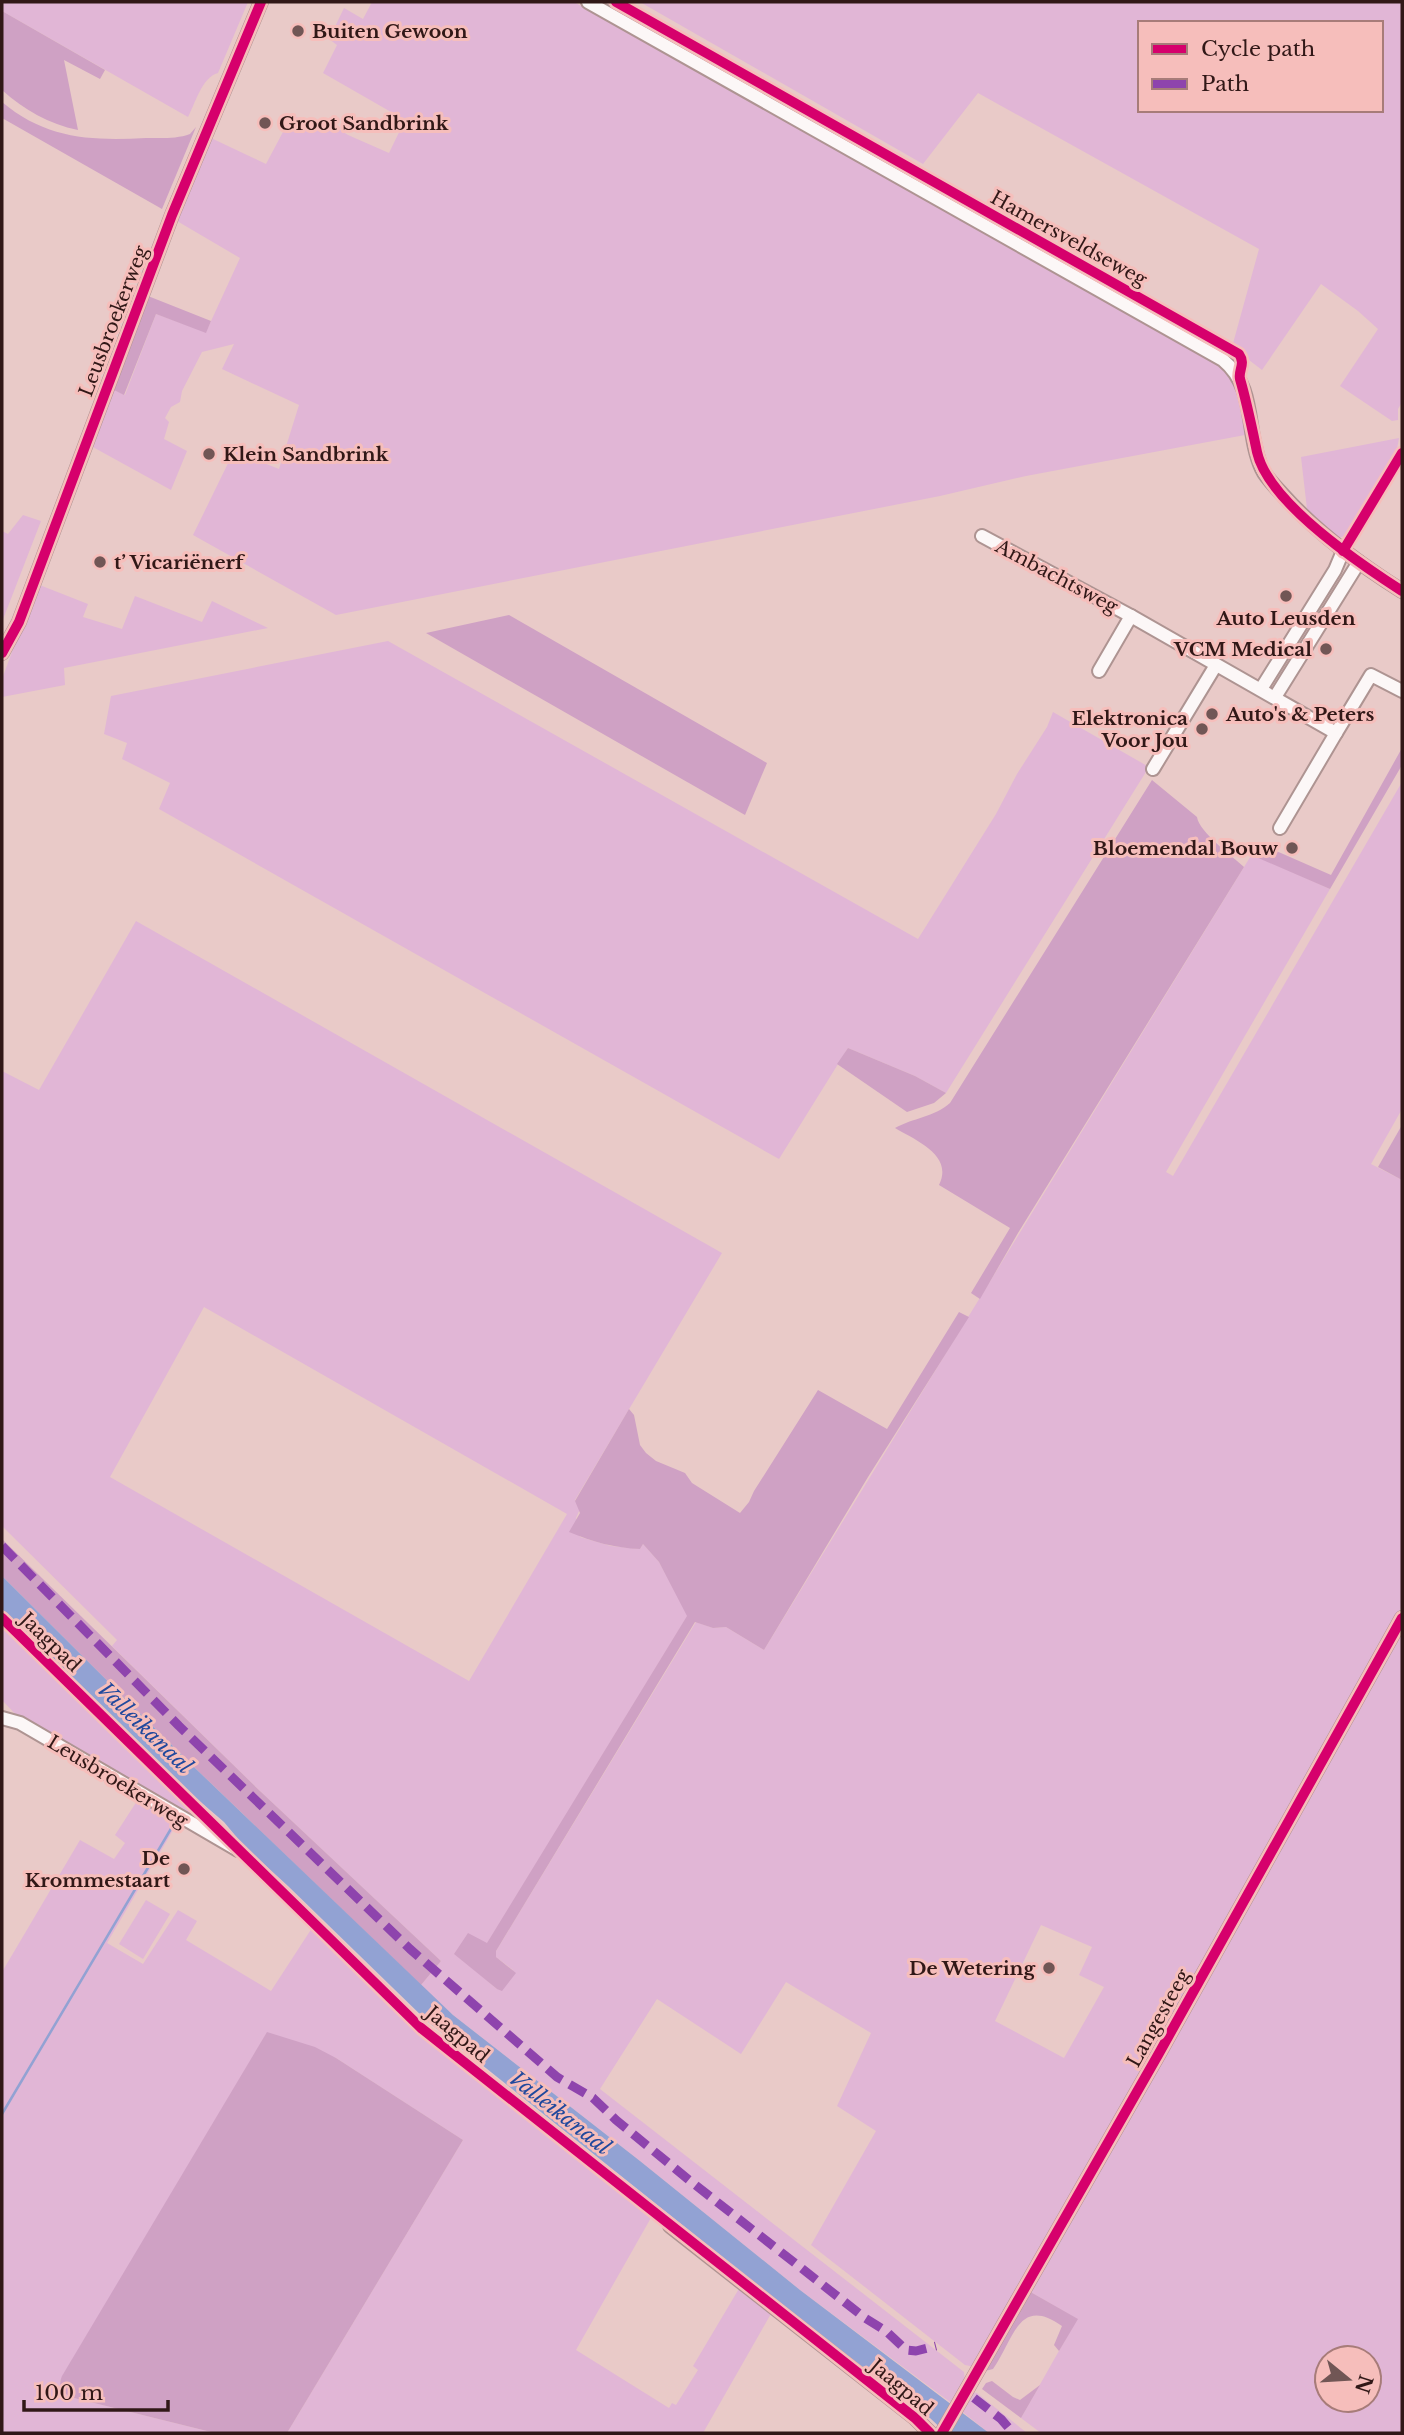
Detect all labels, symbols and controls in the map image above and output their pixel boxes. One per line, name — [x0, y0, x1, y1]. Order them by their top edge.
place label: Buiten Gewoon — [312, 20, 468, 43]
legend — [1138, 21, 1383, 112]
marker: Buiten Gewoon — [290, 23, 306, 39]
text: Cycle path — [1201, 36, 1315, 62]
text: Path — [1201, 71, 1249, 97]
place label: Groot Sandbrink — [279, 112, 449, 135]
marker: Groot Sandbrink — [257, 115, 273, 131]
street label: Hamersveldseweg — [987, 186, 1152, 291]
street label: Leusbroekerweg — [74, 242, 153, 400]
place label: Klein Sandbrink — [223, 443, 389, 466]
marker: Klein Sandbrink — [201, 446, 217, 462]
street label: Ambachtsweg — [991, 534, 1122, 619]
place label: t’ Vicariënerf — [114, 551, 246, 574]
marker: t’ Vicariënerf — [92, 554, 108, 570]
marker: Auto Leusden — [1278, 588, 1294, 604]
place label: Auto Leusden — [1215, 607, 1356, 630]
place label: VCM Medical — [1173, 638, 1312, 661]
marker: VCM Medical — [1318, 641, 1334, 657]
place label: Auto's & Peters — [1225, 703, 1374, 726]
marker: Auto's & Peters — [1204, 706, 1220, 722]
place label: Elektronica Voor Jou — [1072, 707, 1189, 752]
marker: Elektronica Voor Jou — [1194, 721, 1210, 737]
place label: Bloemendal Bouw — [1093, 837, 1278, 860]
marker: Bloemendal Bouw — [1284, 840, 1300, 856]
street label: Jaagpad — [13, 1606, 86, 1677]
water label: Valleikanaal — [92, 1677, 198, 1780]
street label: Leusbroekerweg — [43, 1730, 193, 1833]
place label: De Krommestaart — [25, 1847, 171, 1892]
marker: De Krommestaart — [176, 1861, 192, 1877]
place label: De Wetering — [909, 1957, 1036, 1980]
marker: De Wetering — [1041, 1960, 1057, 1976]
street label: Langesteeg — [1122, 1965, 1195, 2071]
street label: Jaagpad — [419, 1999, 494, 2068]
water label: Valleikanaal — [504, 2065, 616, 2161]
north arrow — [1313, 2344, 1383, 2414]
street label: Jaagpad — [863, 2352, 938, 2421]
scale bar — [24, 2368, 168, 2412]
text: N — [1350, 2372, 1377, 2396]
text: 100 m — [35, 2380, 103, 2406]

